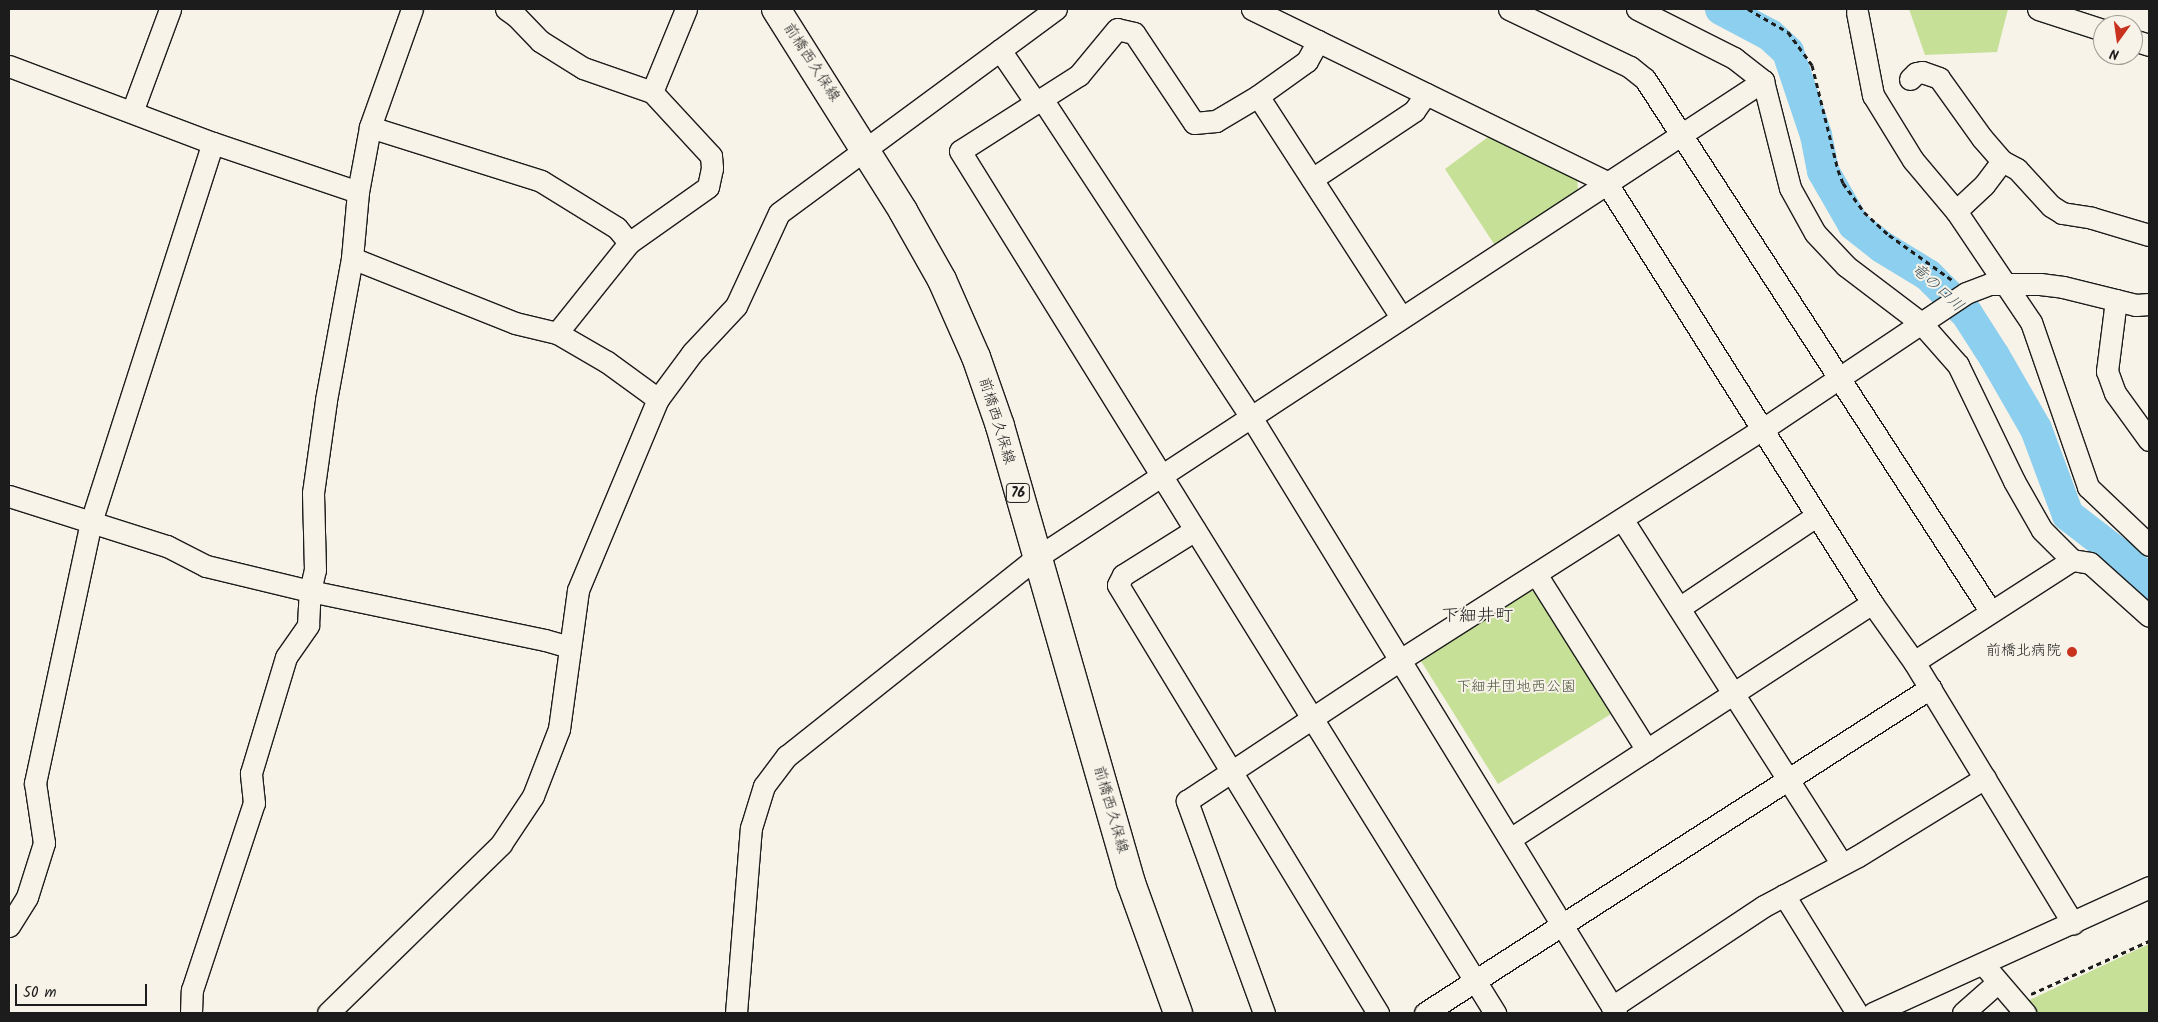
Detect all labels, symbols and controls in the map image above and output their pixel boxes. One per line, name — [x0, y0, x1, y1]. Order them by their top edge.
north arrow — [2093, 15, 2143, 65]
street label: 前橋西久保線 — [779, 20, 843, 106]
text: N — [2108, 42, 2122, 65]
water label: 竜の口川 — [1907, 259, 1967, 317]
street label: 前橋西久保線 — [974, 375, 1018, 467]
road number: 76 — [1006, 482, 1030, 504]
district label: 下細井町 — [1441, 606, 1513, 628]
place label: 前橋北病院 — [1986, 643, 2061, 661]
marker: 前橋北病院 — [2065, 645, 2079, 659]
park label: 下細井団地西公園 — [1456, 679, 1576, 697]
street label: 前橋西久保線 — [1089, 764, 1131, 856]
scale bar — [18, 974, 150, 1006]
text: 50 m — [23, 981, 57, 1005]

